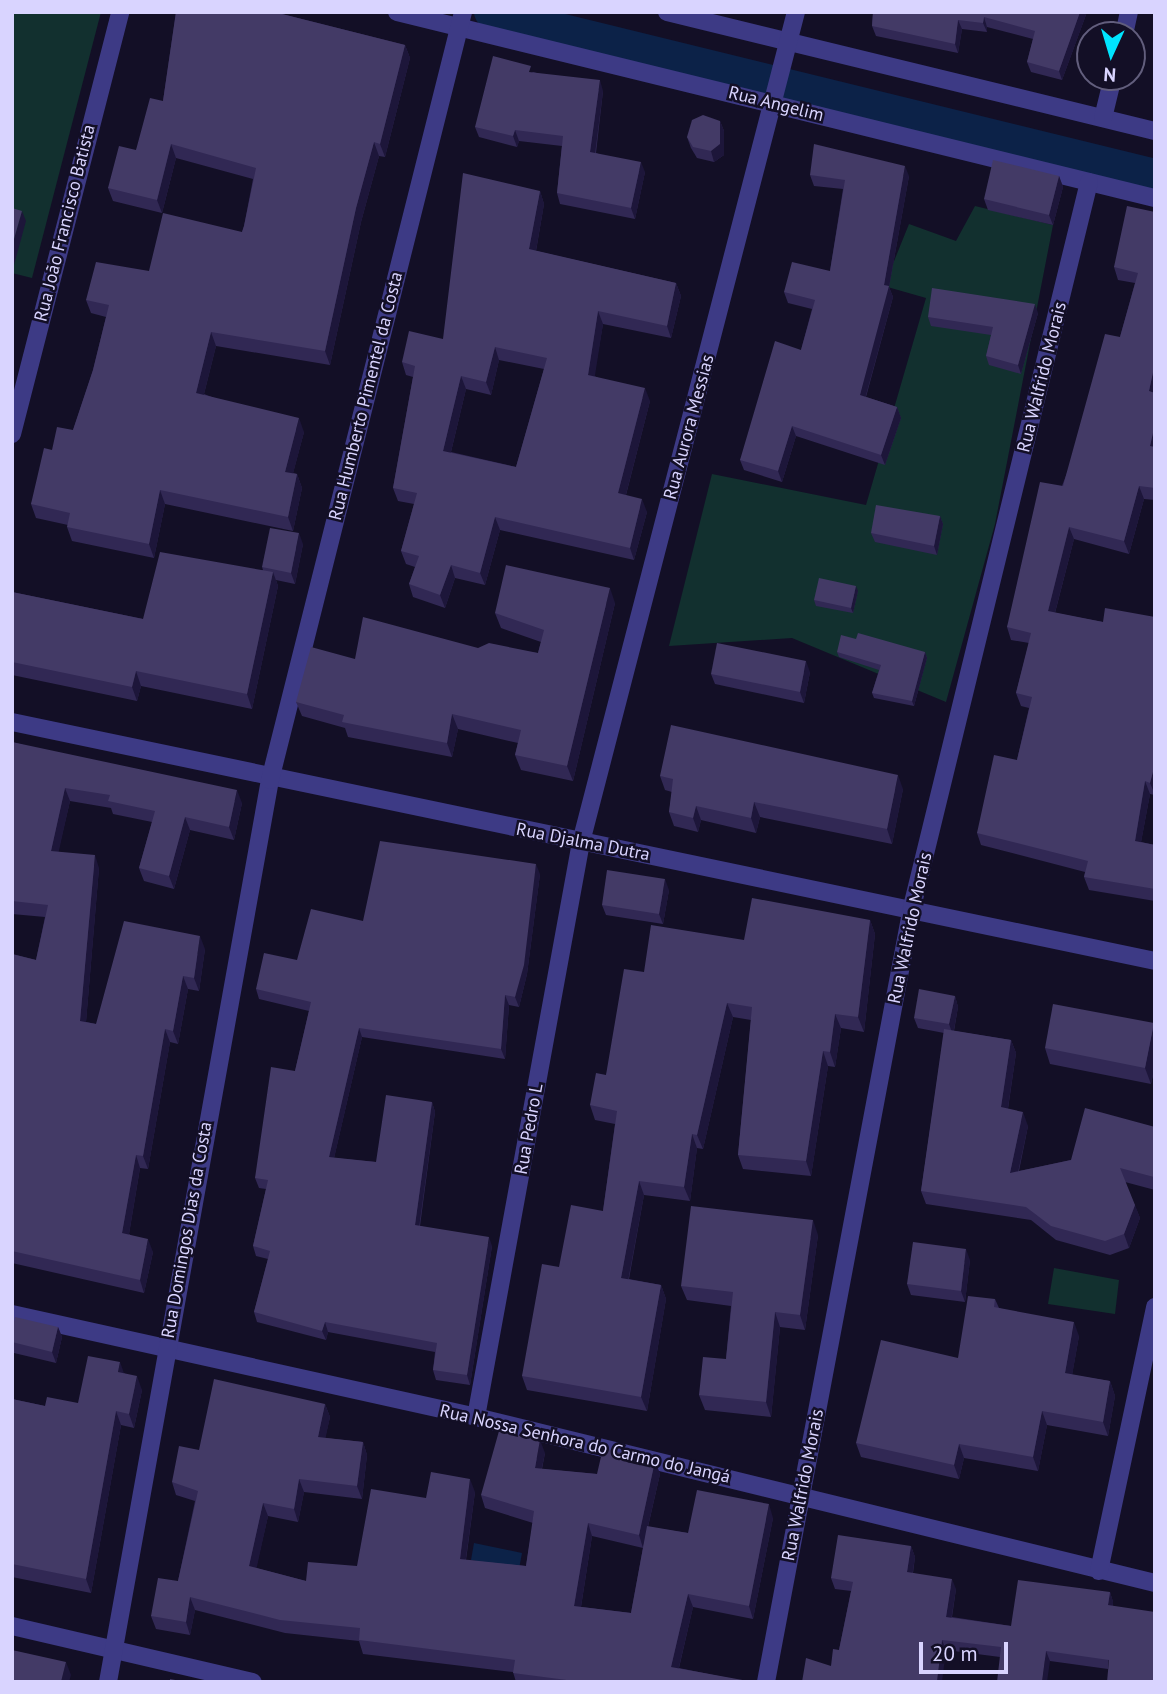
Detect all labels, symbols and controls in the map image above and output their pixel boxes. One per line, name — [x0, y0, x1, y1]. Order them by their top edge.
north arrow — [1076, 21, 1146, 91]
text: N — [1103, 63, 1117, 87]
street label: Rua Angelim — [726, 82, 826, 126]
street label: Rua João Francisco Batista — [30, 122, 100, 324]
street label: Rua Humberto Pimentel da Costa — [325, 270, 407, 522]
street label: Rua Walfrido Morais — [1013, 299, 1071, 455]
street label: Rua Aurora Messias — [659, 352, 719, 502]
street label: Rua Djalma Dutra — [514, 818, 652, 866]
street label: Rua Walfrido Morais — [883, 850, 937, 1006]
street label: Rua Pedro L — [510, 1082, 548, 1176]
street label: Rua Domingos Dias da Costa — [157, 1120, 217, 1340]
street label: Rua Nossa Senhora do Carmo do Jangá — [438, 1400, 732, 1488]
street label: Rua Walfrido Morais — [778, 1407, 828, 1563]
scale bar — [922, 1628, 1011, 1672]
text: 20 m — [932, 1640, 978, 1667]

